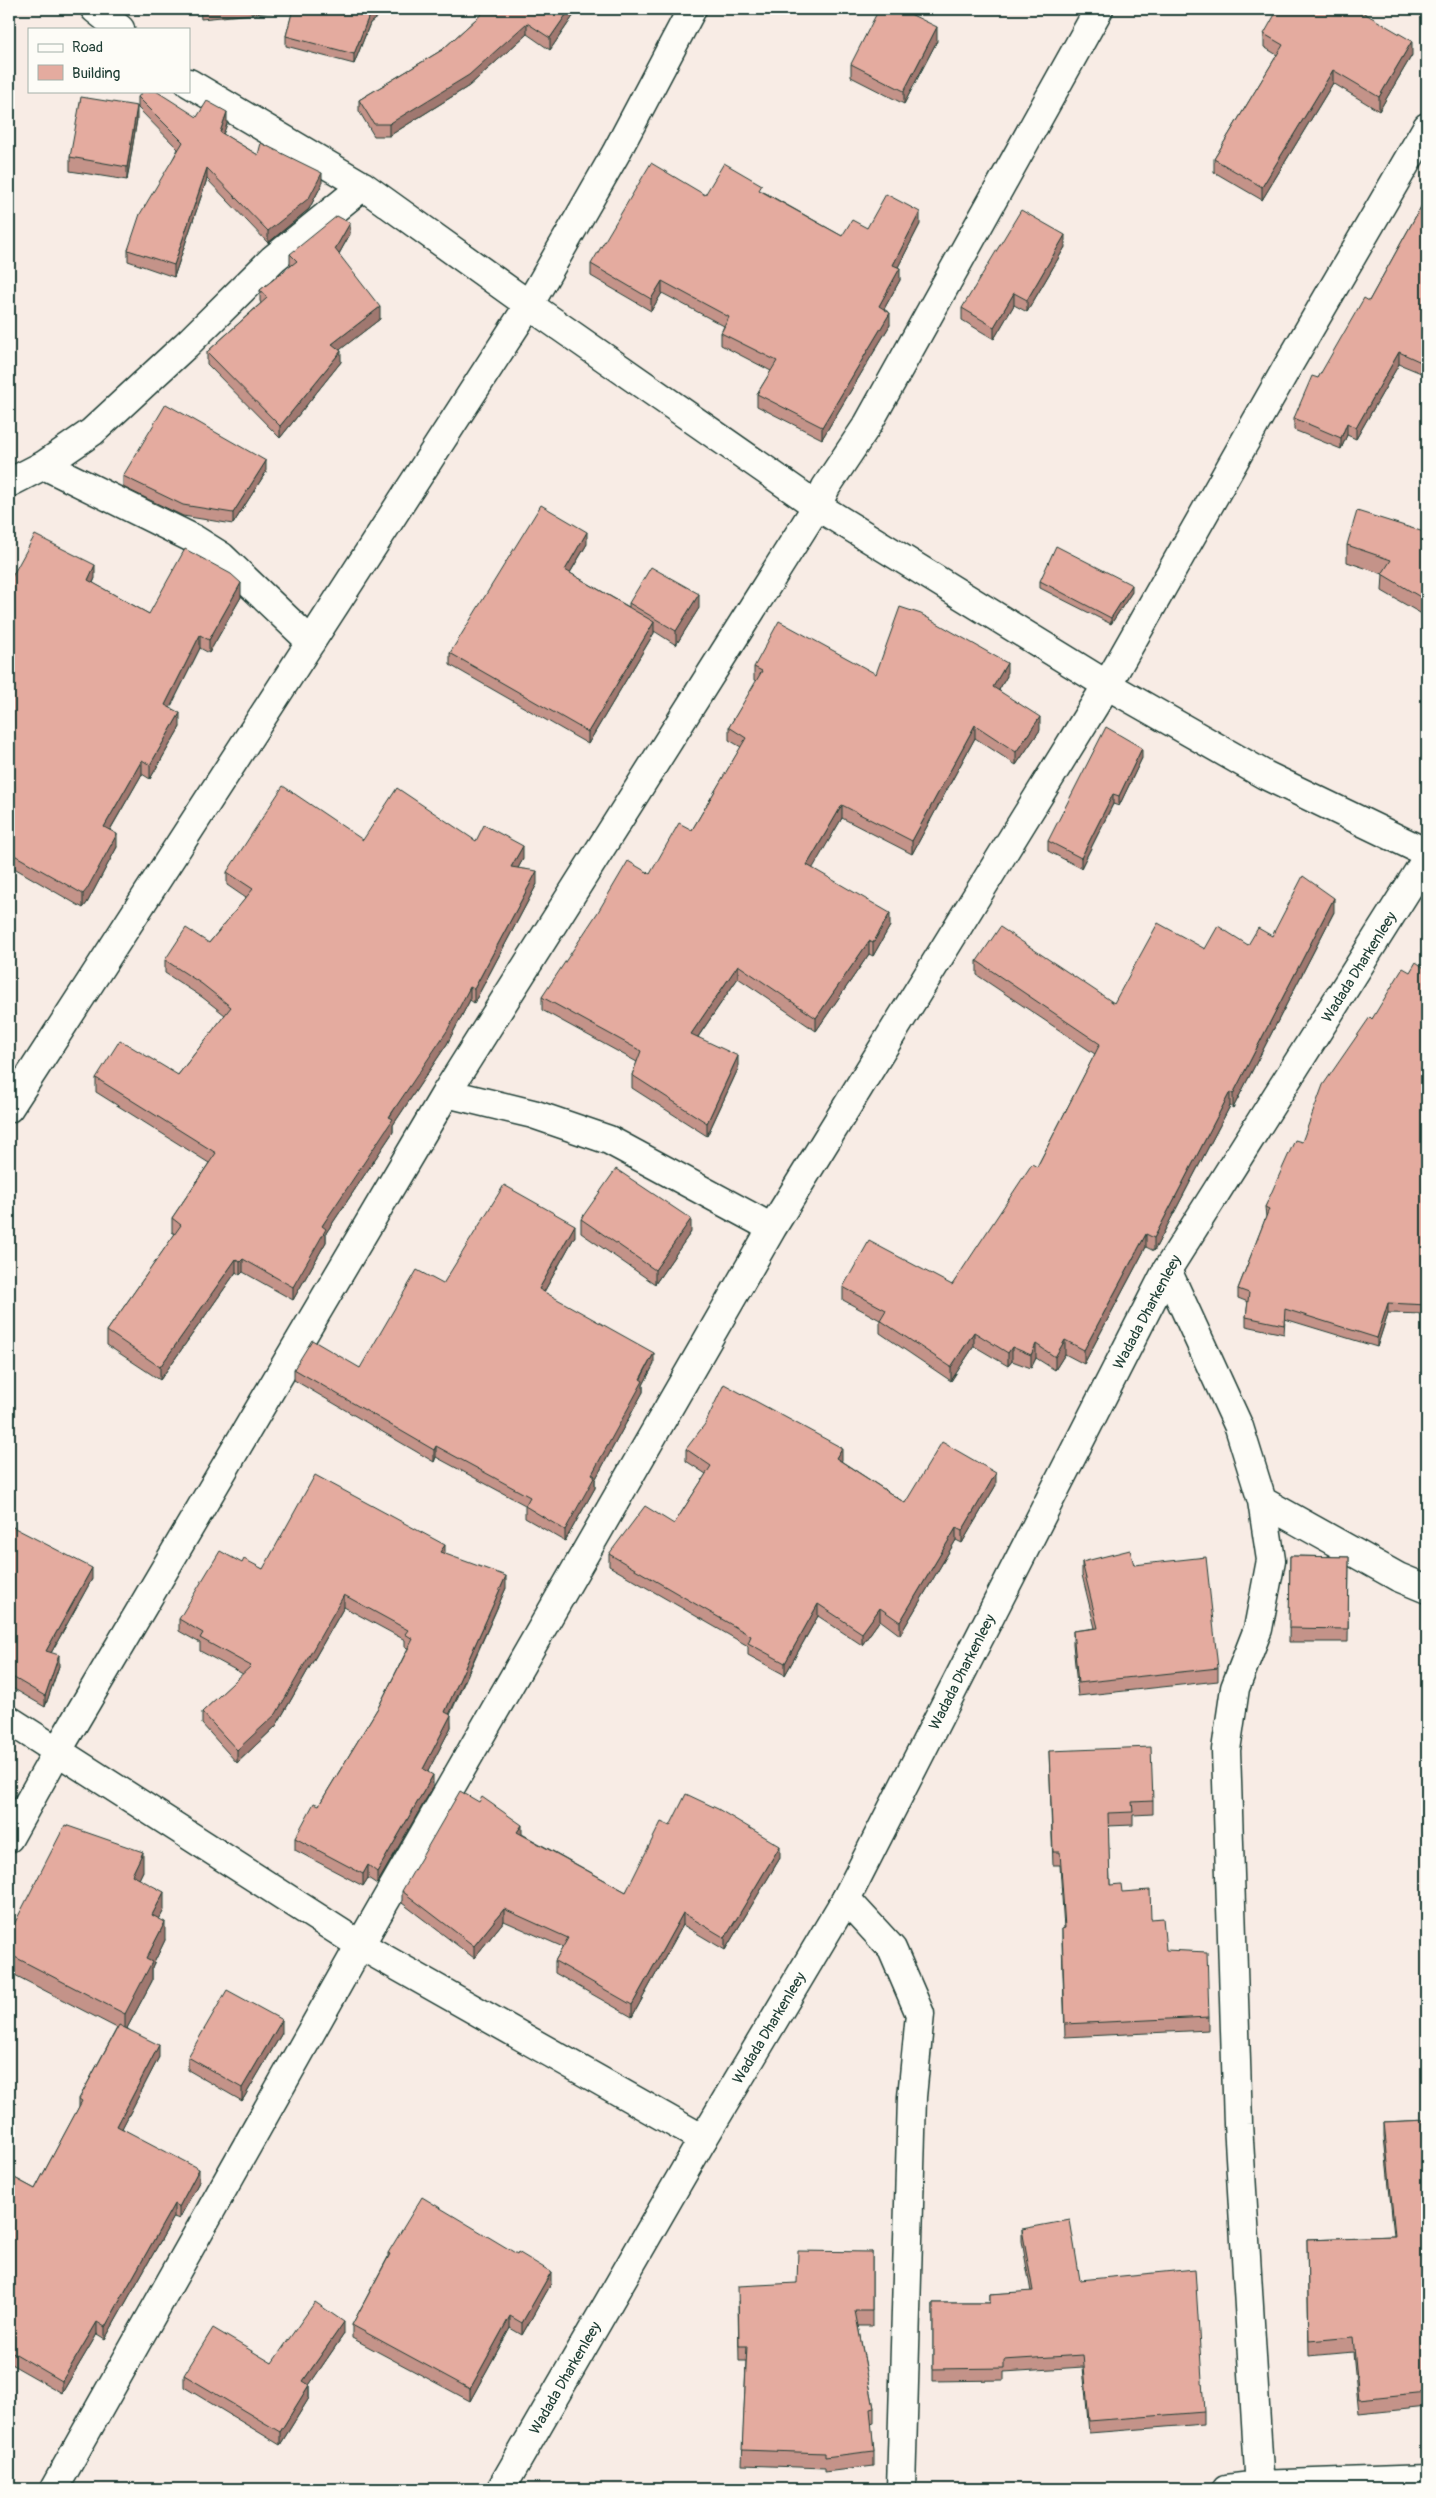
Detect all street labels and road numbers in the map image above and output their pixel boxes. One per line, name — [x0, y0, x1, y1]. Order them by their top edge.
street label: Wadada Dharkenleey — [1318, 908, 1401, 1026]
street label: Wadada Dharkenleey — [1109, 1251, 1186, 1373]
street label: Wadada Dharkenleey — [925, 1611, 1000, 1733]
street label: Wadada Dharkenleey — [729, 1968, 811, 2088]
street label: Wadada Dharkenleey — [525, 2318, 606, 2438]

